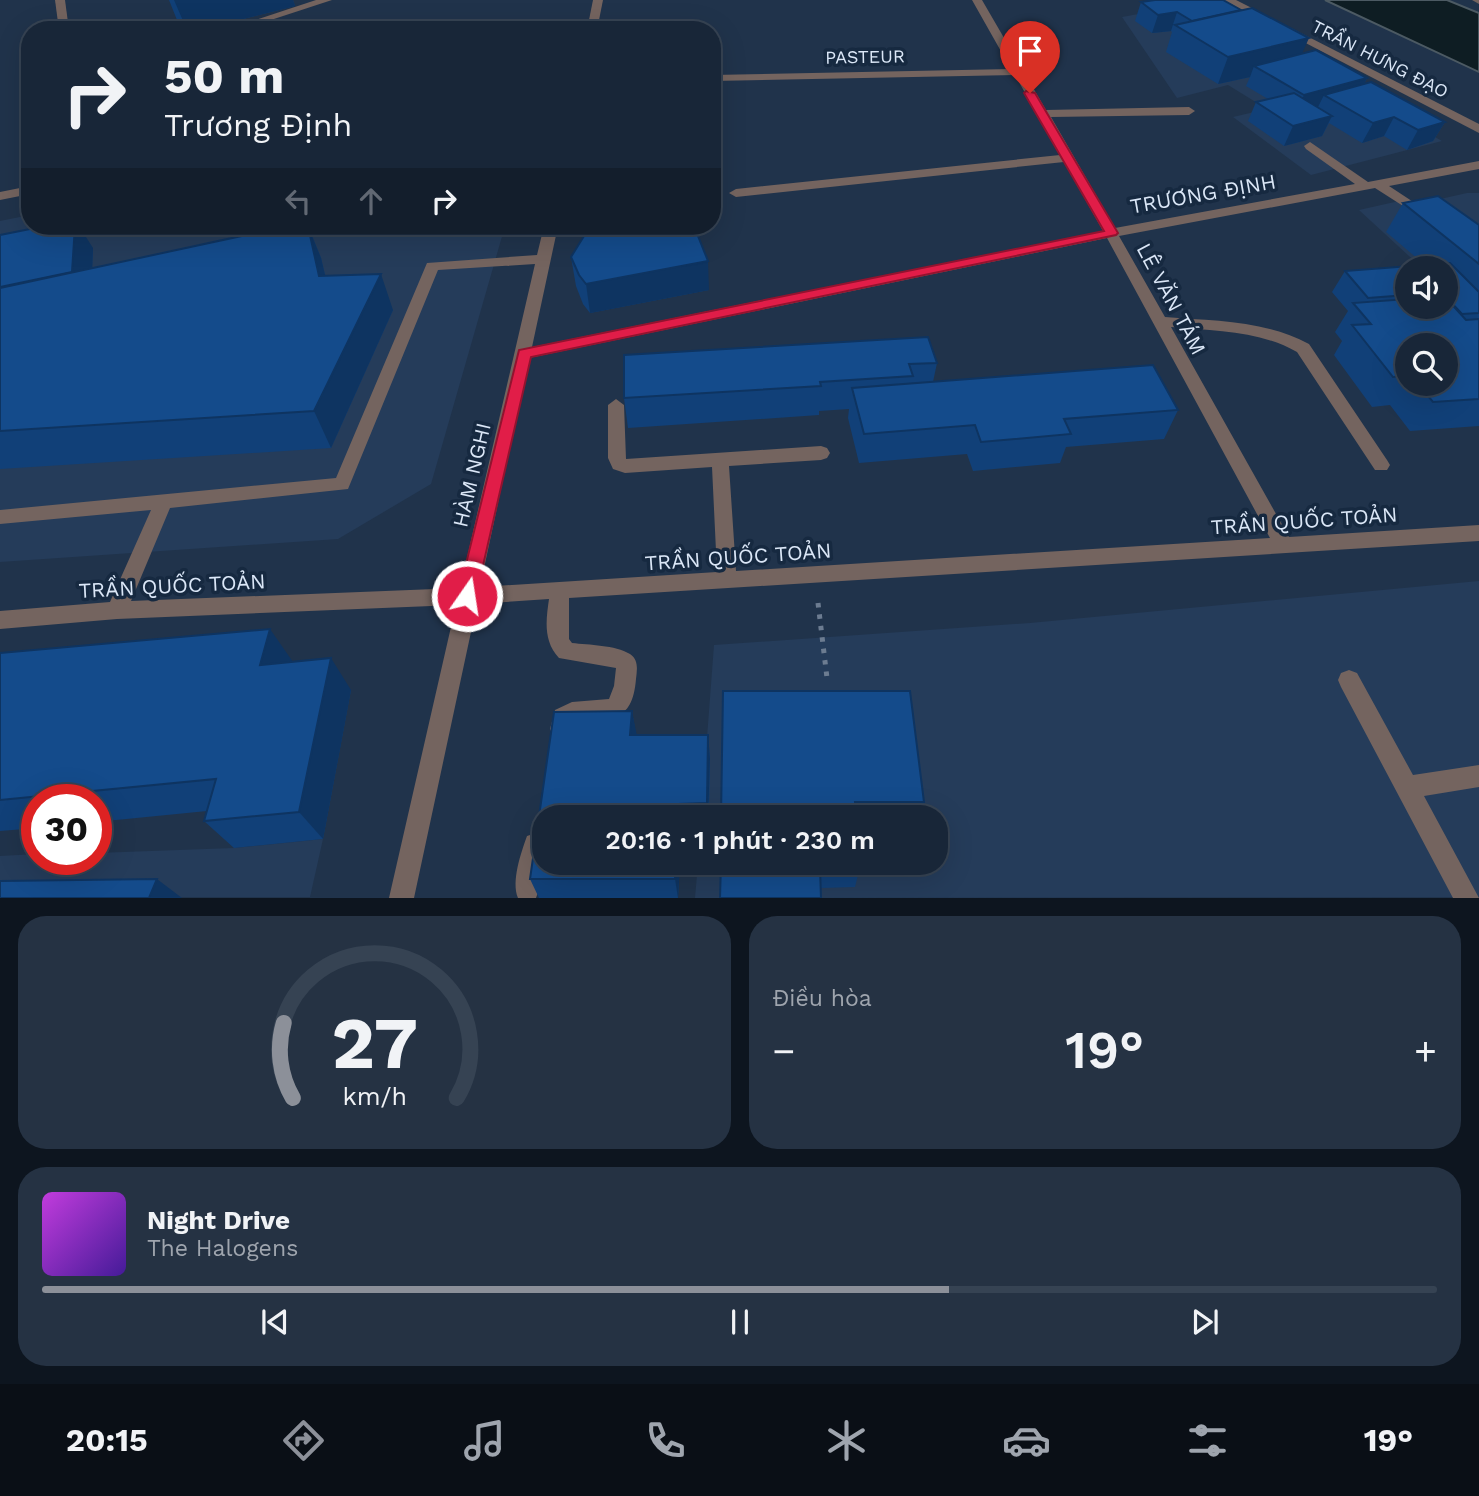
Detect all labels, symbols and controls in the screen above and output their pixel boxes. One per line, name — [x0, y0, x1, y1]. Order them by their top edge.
street label: TRẦN HƯNG ĐẠO — [1309, 14, 1452, 102]
pin — [1000, 21, 1060, 93]
icon: arrive — [1011, 32, 1049, 70]
street label: PASTEUR — [825, 45, 905, 68]
text: 50 m — [164, 47, 284, 105]
icon: right — [49, 49, 140, 140]
text: Trương Định — [164, 106, 352, 144]
street label: TRƯƠNG ĐỊNH — [1128, 168, 1278, 219]
icon: left — [279, 182, 317, 220]
icon: ahead — [352, 182, 390, 220]
icon: right — [425, 182, 463, 220]
street label: LÊ VĂN TÁM — [1131, 238, 1211, 359]
map controls — [1395, 256, 1458, 396]
button: sound — [1395, 256, 1458, 319]
button: search — [1395, 333, 1458, 396]
street label: HÀM NGHI — [447, 420, 496, 530]
street label: TRẦN QUỐC TOẢN — [1210, 500, 1398, 539]
street label: TRẦN QUỐC TOẢN — [644, 536, 832, 575]
position arrow — [430, 559, 504, 633]
street label: TRẦN QUỐC TOẢN — [78, 566, 266, 603]
speed limit sign: 30 — [21, 784, 112, 875]
text: 20:16 · 1 phút · 230 m — [605, 825, 875, 855]
text: Điều hòa — [773, 985, 872, 1012]
text: 27 — [331, 1001, 417, 1087]
text: 19° — [1065, 1020, 1144, 1081]
text: − — [773, 1029, 795, 1073]
text: + — [1414, 1029, 1437, 1073]
text: km/h — [342, 1082, 406, 1111]
text: Night Drive — [147, 1205, 290, 1235]
text: The Halogens — [147, 1235, 298, 1262]
icon: previous — [256, 1303, 294, 1341]
icon: pause — [721, 1303, 759, 1341]
icon: next — [1186, 1303, 1224, 1341]
icon: directions — [279, 1416, 328, 1465]
icon: music — [460, 1416, 509, 1465]
icon: phone — [641, 1416, 690, 1465]
icon: climate — [822, 1416, 871, 1465]
icon: car — [1002, 1416, 1051, 1465]
icon: filters — [1183, 1416, 1232, 1465]
text: 20:15 — [66, 1421, 148, 1459]
text: 19° — [1364, 1421, 1413, 1459]

